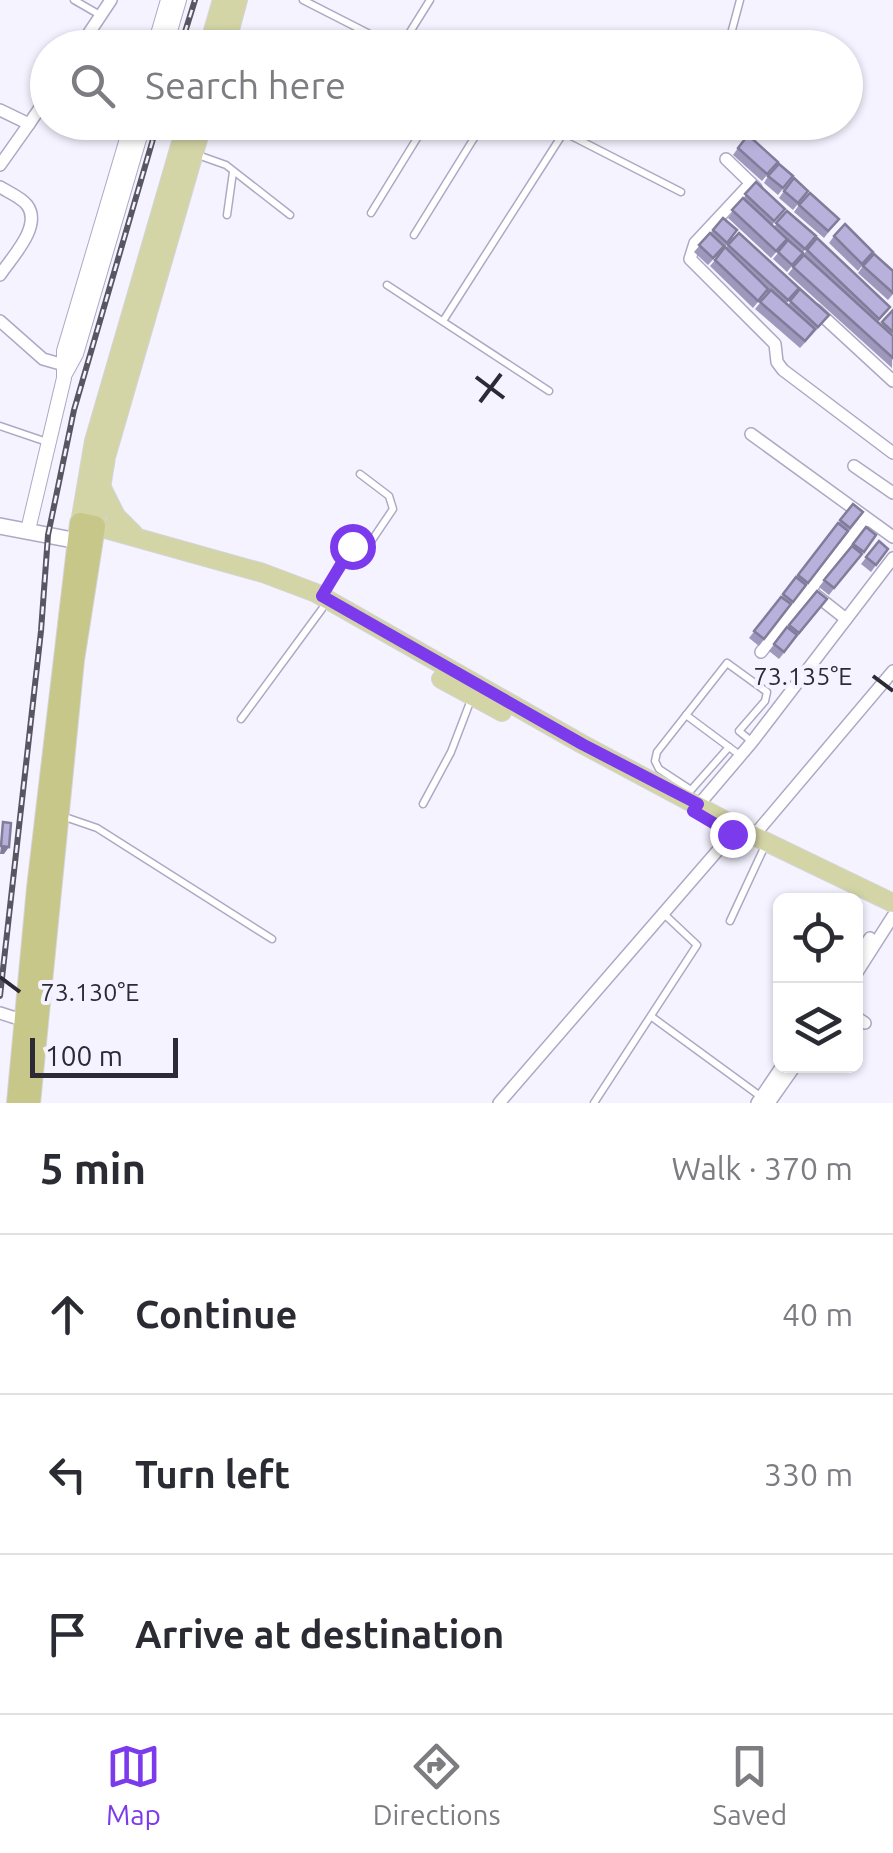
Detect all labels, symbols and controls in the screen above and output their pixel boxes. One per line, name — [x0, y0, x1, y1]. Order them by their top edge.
search box — [30, 30, 863, 140]
icon: search — [65, 58, 120, 113]
text: Search here — [145, 64, 346, 106]
route start — [330, 524, 376, 570]
text: 73.135°E — [754, 662, 852, 690]
route end — [710, 812, 756, 858]
map controls — [773, 893, 863, 1073]
button: locate — [773, 893, 863, 983]
text: 73.130°E — [41, 978, 139, 1006]
button: layers — [773, 983, 863, 1073]
scale bar — [30, 1033, 178, 1078]
text: 100 m — [45, 1040, 123, 1071]
text: 5 min — [40, 1145, 146, 1192]
text: Walk · 370 m — [671, 1150, 853, 1186]
icon: ahead — [40, 1287, 95, 1342]
text: Continue — [135, 1293, 297, 1335]
text: 40 m — [782, 1296, 853, 1332]
icon: left — [40, 1447, 95, 1502]
text: Turn left — [135, 1453, 290, 1495]
text: 330 m — [764, 1456, 853, 1492]
icon: arrive — [40, 1607, 95, 1662]
text: Arrive at destination — [135, 1613, 504, 1655]
tab: Map — [106, 1739, 161, 1830]
tab: Directions — [373, 1739, 501, 1830]
tab: Saved — [713, 1739, 787, 1830]

